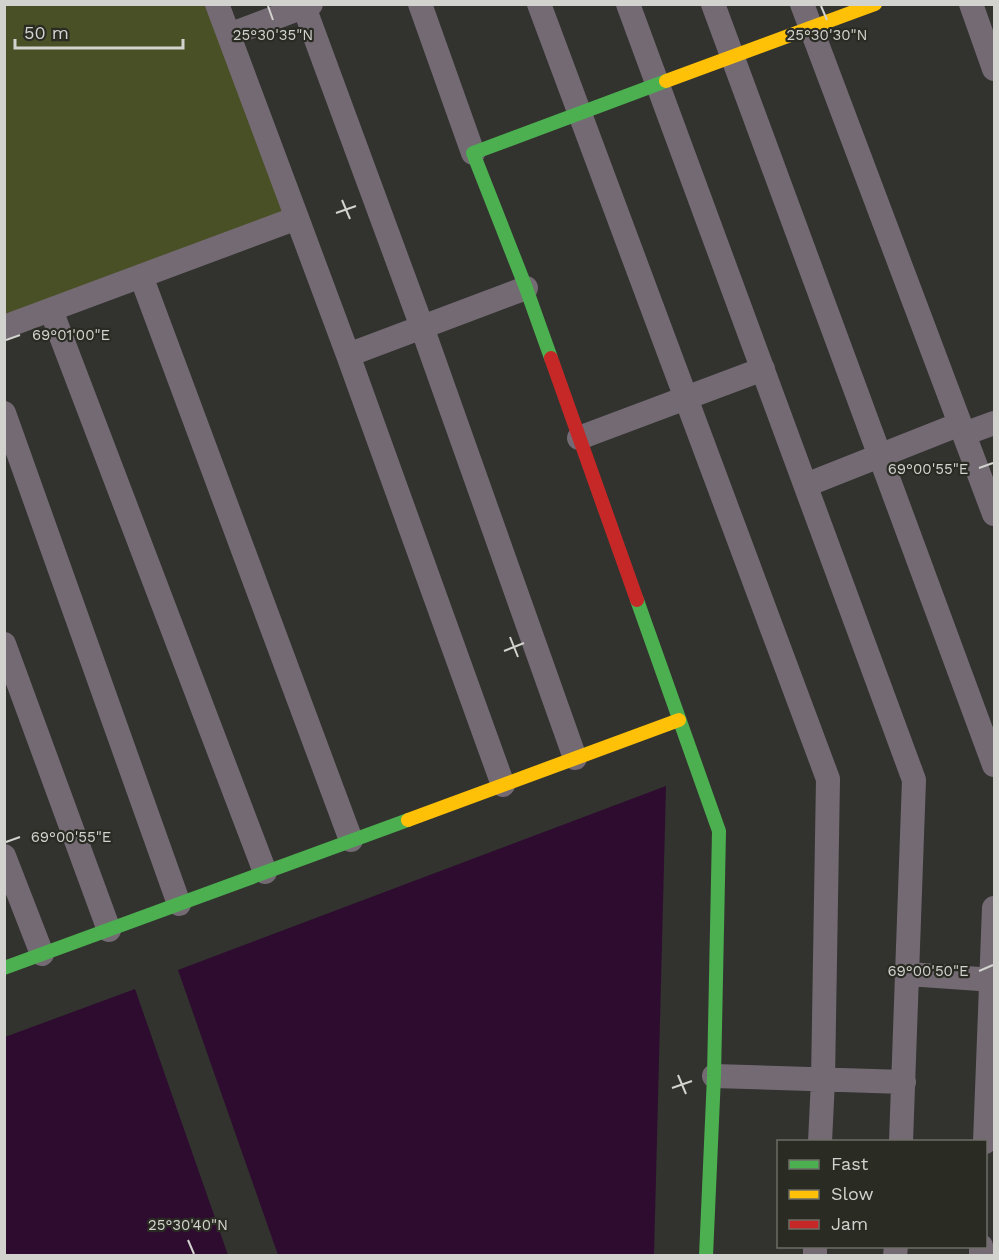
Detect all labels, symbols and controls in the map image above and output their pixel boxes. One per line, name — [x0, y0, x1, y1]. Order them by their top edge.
scale bar — [15, 12, 183, 50]
text: 50 m — [24, 22, 69, 43]
text: 25°30'35"N — [233, 26, 313, 44]
text: 25°30'30"N — [786, 26, 868, 44]
text: 69°01'00"E — [32, 326, 110, 344]
text: 69°00'55"E — [888, 460, 968, 478]
text: 69°00'55"E — [31, 828, 111, 846]
text: 69°00'50"E — [887, 962, 969, 980]
legend — [777, 1140, 987, 1248]
text: Fast — [831, 1153, 869, 1174]
text: Slow — [831, 1183, 874, 1204]
text: Jam — [831, 1213, 868, 1234]
text: 25°30'40"N — [148, 1216, 228, 1234]

